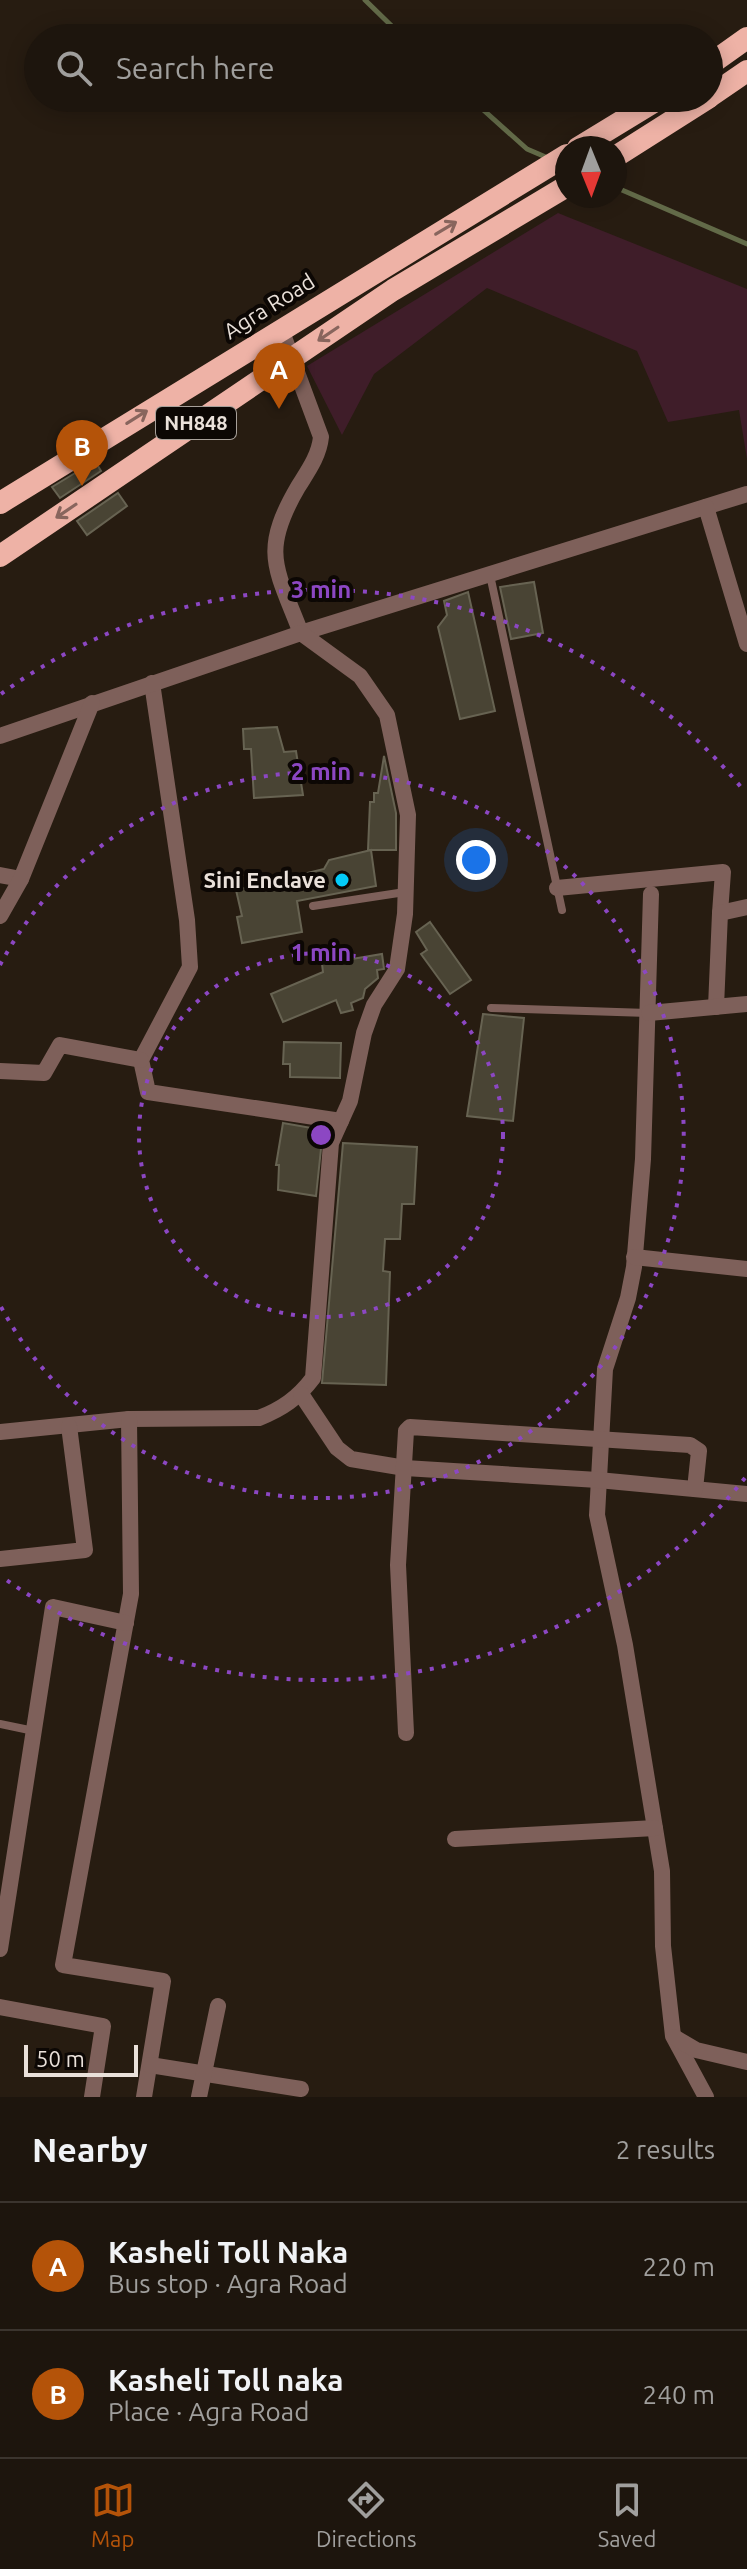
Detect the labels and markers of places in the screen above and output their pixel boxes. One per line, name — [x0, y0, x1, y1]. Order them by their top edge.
pin: A — [253, 343, 305, 409]
pin: B — [56, 420, 108, 486]
place label: Sini Enclave — [204, 867, 326, 892]
marker: Sini Enclave — [333, 871, 351, 889]
centre of rings — [307, 1121, 335, 1149]

